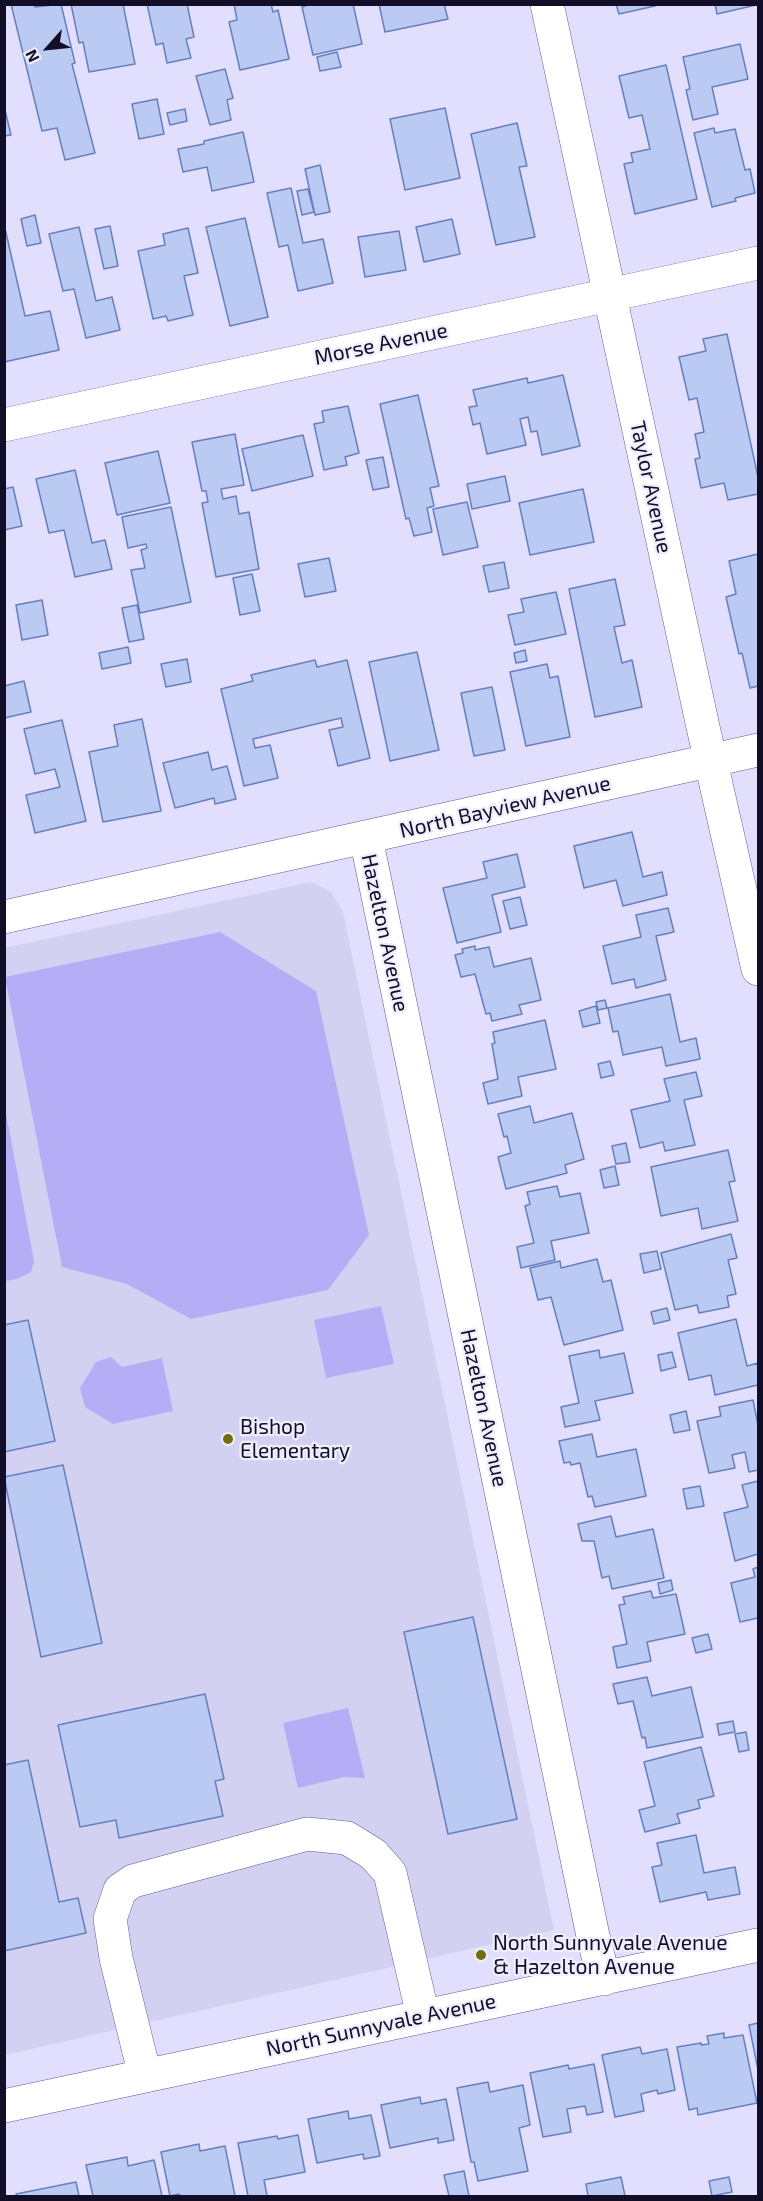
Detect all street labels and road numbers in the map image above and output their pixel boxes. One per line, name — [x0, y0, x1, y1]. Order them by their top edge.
street label: Morse Avenue — [312, 318, 450, 370]
street label: Taylor Avenue — [625, 419, 677, 555]
street label: North Bayview Avenue — [397, 770, 613, 844]
street label: Hazelton Avenue — [356, 852, 414, 1014]
street label: Hazelton Avenue — [455, 1327, 513, 1489]
street label: North Sunnyvale Avenue — [264, 1988, 498, 2062]

